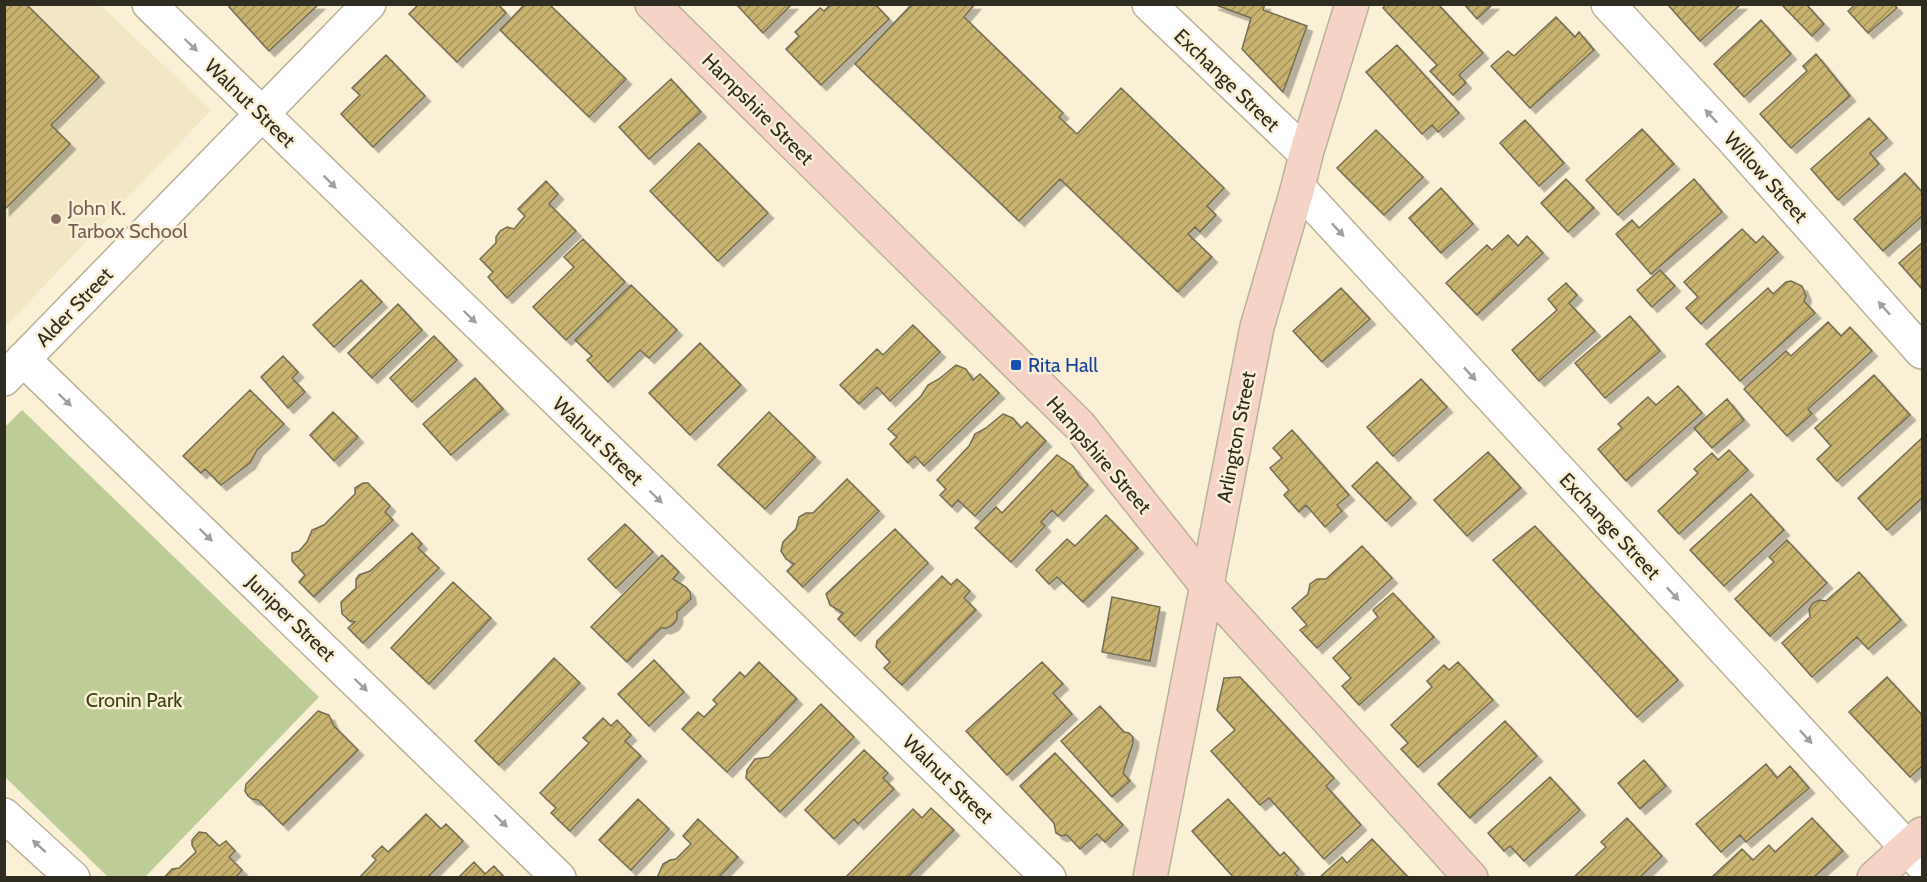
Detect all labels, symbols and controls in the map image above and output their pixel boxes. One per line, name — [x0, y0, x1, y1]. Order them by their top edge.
street label: Exchange Street — [1169, 24, 1285, 136]
one-way arrow — [183, 38, 198, 51]
street label: Hampshire Street — [697, 48, 819, 170]
street label: Walnut Street — [200, 54, 301, 152]
one-way arrow — [1705, 109, 1718, 124]
street label: Willow Street — [1719, 127, 1813, 227]
one-way arrow — [323, 174, 337, 188]
place label: John K. Tarbox School — [67, 196, 188, 243]
marker: John K. Tarbox School — [49, 212, 63, 226]
one-way arrow — [1330, 223, 1344, 237]
street label: Alder Street — [31, 262, 118, 351]
one-way arrow — [1878, 301, 1891, 316]
one-way arrow — [463, 310, 477, 324]
place label: Rita Hall — [1028, 353, 1098, 377]
marker: Rita Hall — [1009, 358, 1023, 372]
one-way arrow — [1463, 366, 1477, 381]
street label: Arlington Street — [1211, 369, 1261, 505]
street label: Hampshire Street — [1041, 391, 1157, 519]
street label: Walnut Street — [548, 392, 649, 490]
one-way arrow — [58, 393, 73, 407]
street label: Exchange Street — [1555, 468, 1666, 584]
one-way arrow — [648, 489, 662, 503]
one-way arrow — [198, 528, 212, 542]
street label: Juniper Street — [241, 569, 341, 667]
one-way arrow — [1666, 586, 1679, 601]
one-way arrow — [354, 678, 368, 692]
park label: Cronin Park — [86, 688, 182, 712]
street label: Walnut Street — [898, 730, 999, 828]
one-way arrow — [1799, 730, 1813, 745]
one-way arrow — [494, 814, 509, 828]
one-way arrow — [32, 840, 47, 853]

